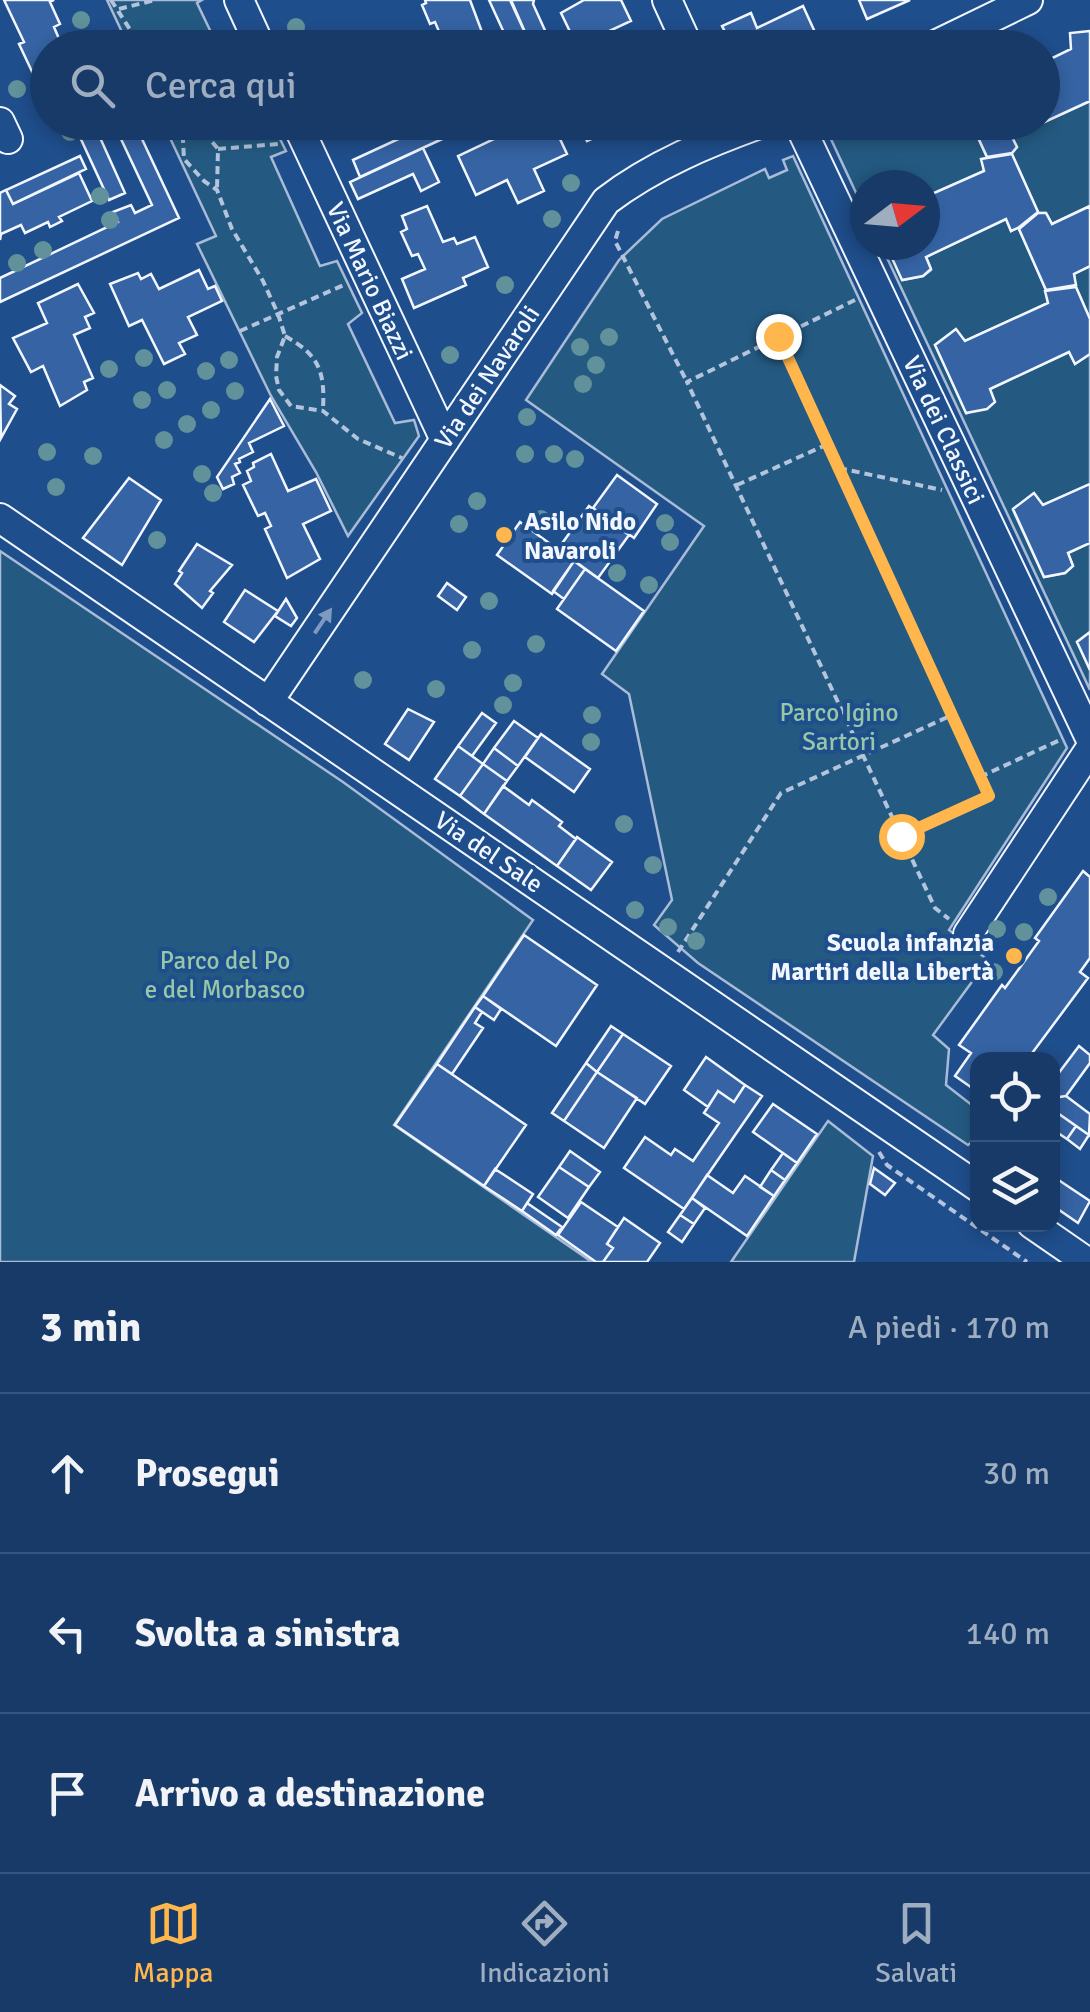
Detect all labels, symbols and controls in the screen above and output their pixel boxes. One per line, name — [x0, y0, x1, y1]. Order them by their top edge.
search box — [30, 30, 1060, 140]
icon: search — [65, 58, 120, 113]
text: Cerca qui — [145, 62, 297, 109]
north arrow — [850, 170, 940, 260]
street label: Via Mario Biazzi — [320, 197, 420, 365]
street label: Via dei Navaroli — [428, 299, 546, 455]
route end — [756, 314, 802, 360]
street label: Via dei Classici — [896, 351, 992, 509]
place label: Asilo Nido Navaroli — [524, 506, 636, 566]
marker: Asilo Nido Navaroli — [493, 524, 515, 546]
one-way arrow — [313, 607, 331, 634]
park label: Parco Igino Sartori — [779, 697, 899, 757]
street label: Via del Sale — [429, 804, 549, 900]
route start — [879, 814, 925, 860]
place label: Scuola infanzia Martiri della Libertà — [771, 927, 994, 987]
park label: Parco del Po e del Morbasco — [145, 945, 305, 1005]
marker: Scuola infanzia Martiri della Libertà — [1003, 945, 1025, 967]
map controls — [970, 1052, 1060, 1232]
button: locate — [970, 1052, 1060, 1142]
button: layers — [970, 1142, 1060, 1232]
text: 3 min — [40, 1302, 141, 1353]
text: A piedi · 170 m — [848, 1308, 1050, 1347]
icon: ahead — [40, 1446, 95, 1501]
text: Prosegui — [135, 1450, 280, 1497]
text: 30 m — [983, 1454, 1050, 1493]
icon: left — [40, 1606, 95, 1661]
text: Svolta a sinistra — [135, 1610, 400, 1657]
text: 140 m — [966, 1614, 1050, 1653]
icon: arrive — [40, 1766, 95, 1821]
text: Arrivo a destinazione — [135, 1770, 485, 1817]
tab: Mappa — [133, 1896, 213, 1990]
tab: Indicazioni — [479, 1896, 610, 1990]
tab: Salvati — [875, 1896, 957, 1990]

